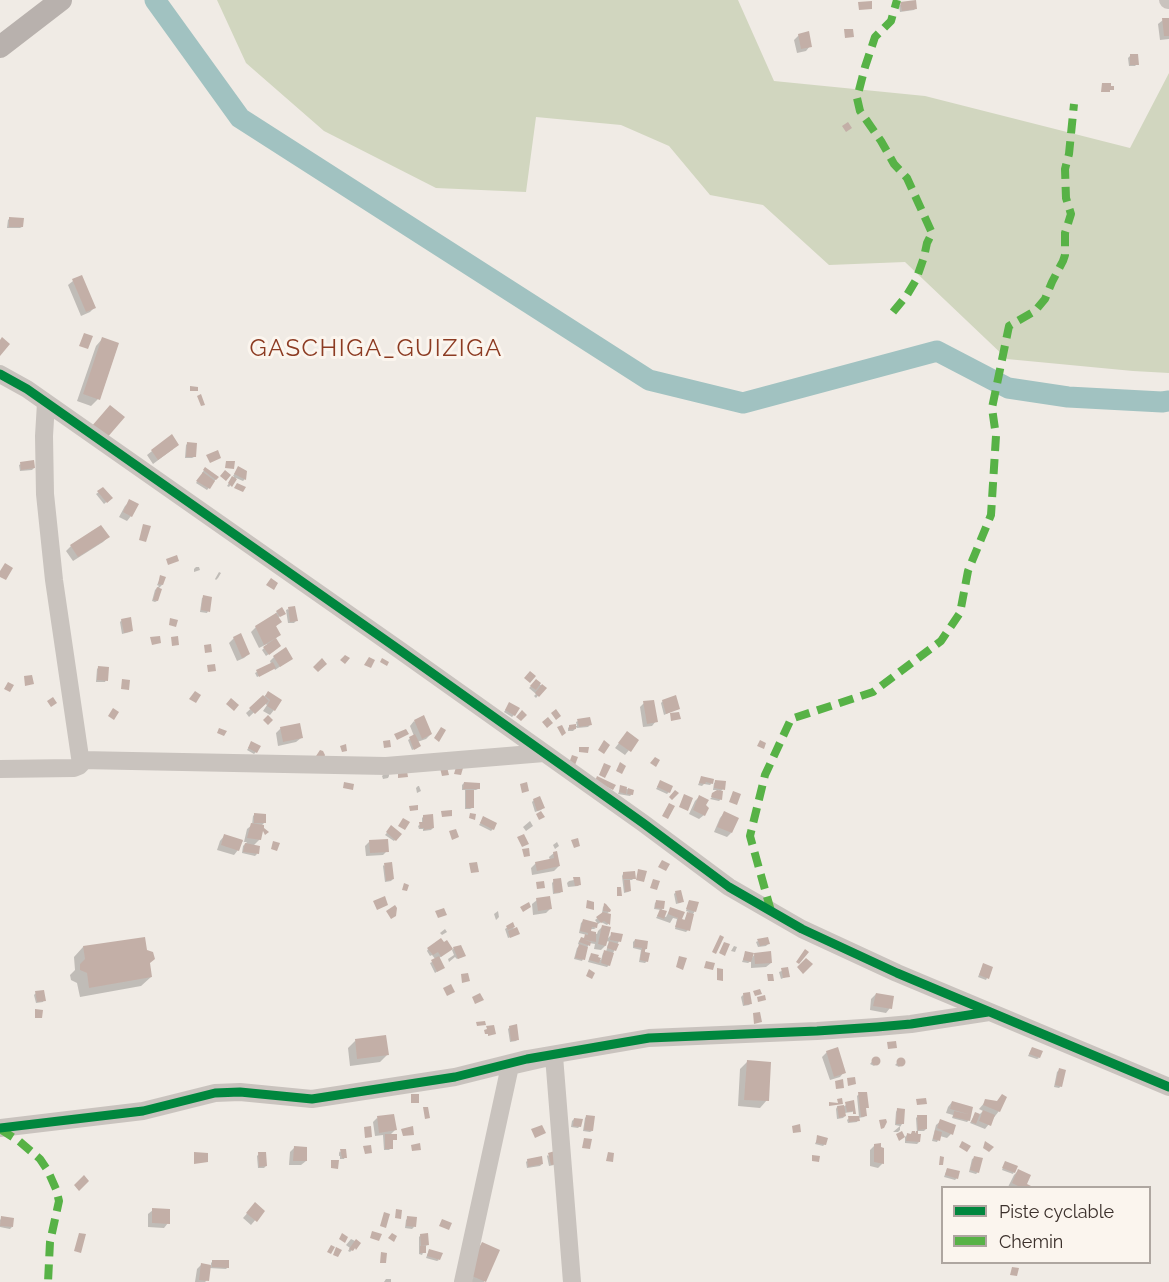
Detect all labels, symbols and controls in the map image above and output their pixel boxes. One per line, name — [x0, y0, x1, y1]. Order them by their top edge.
district label: GASCHIGA_GUIZIGA — [249, 335, 503, 363]
legend — [941, 1186, 1151, 1264]
text: Piste cyclable — [999, 1201, 1114, 1222]
text: Chemin — [999, 1231, 1063, 1252]

